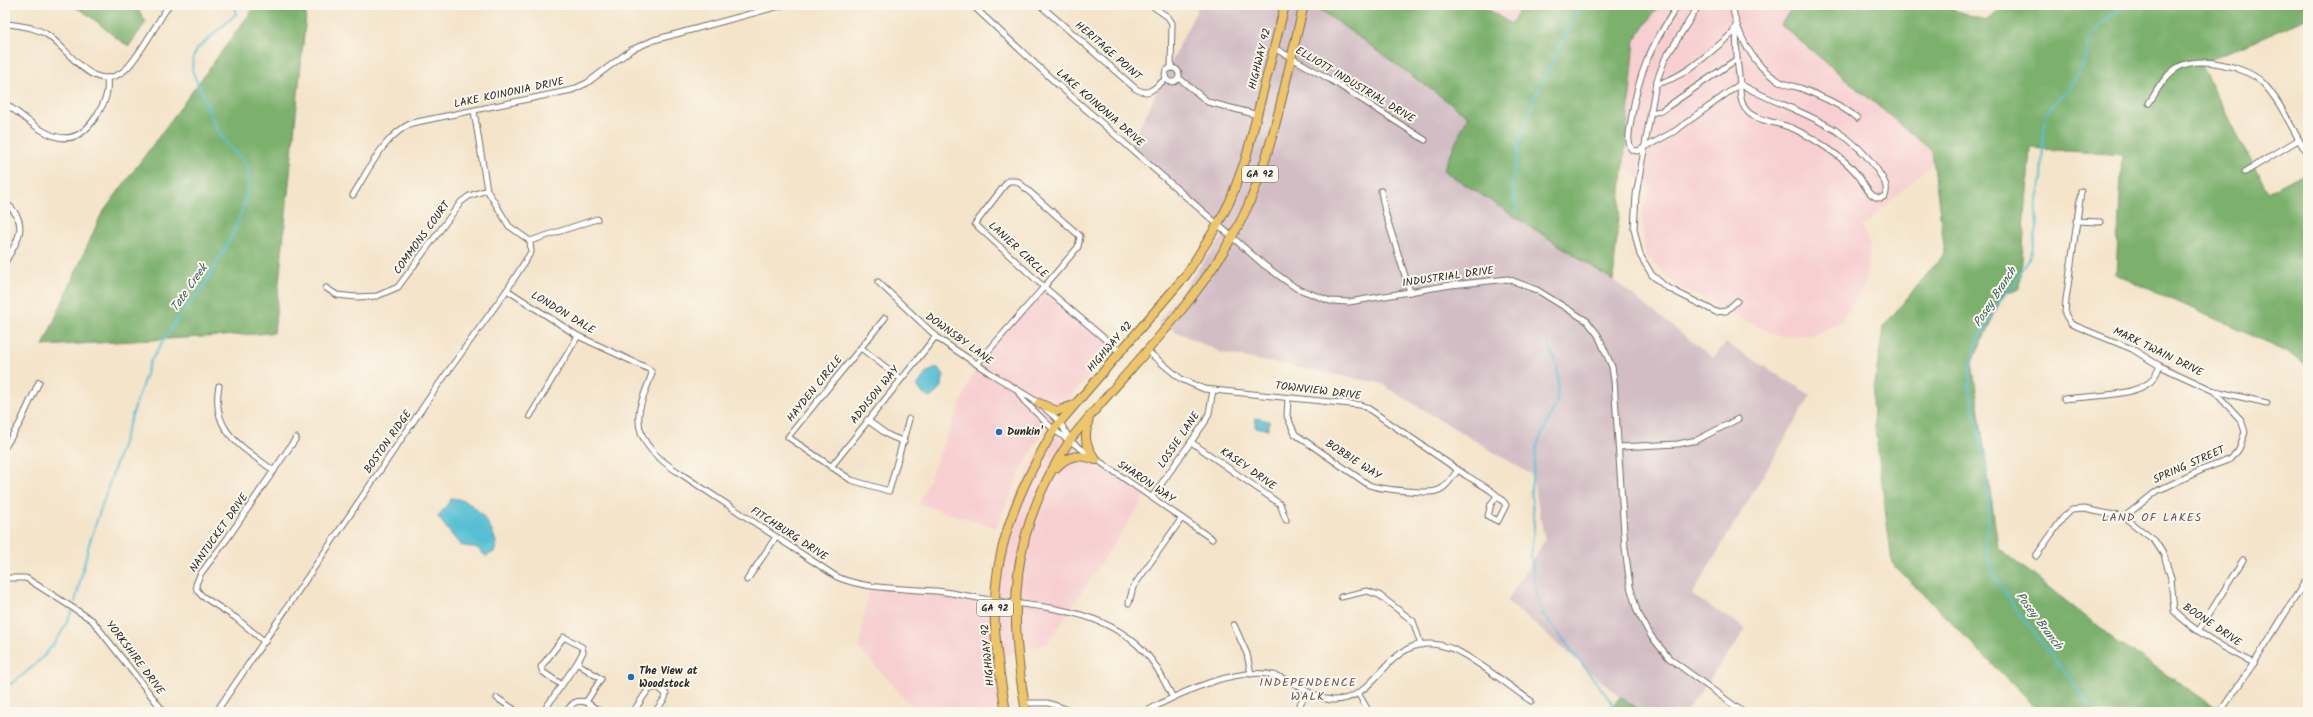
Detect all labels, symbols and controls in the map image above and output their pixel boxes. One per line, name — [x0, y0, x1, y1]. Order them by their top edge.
street label: HERITAGE POINT — [1071, 17, 1146, 86]
street label: HIGHWAY 92 — [1244, 26, 1276, 92]
street label: ELLIOTT INDUSTRIAL DRIVE — [1292, 42, 1419, 128]
street label: LAKE KOINONIA DRIVE — [1052, 64, 1149, 152]
street label: LAKE KOINONIA DRIVE — [452, 72, 566, 113]
road number: GA 92 — [1242, 166, 1278, 182]
street label: COMMONS COURT — [389, 196, 456, 279]
street label: LANIER CIRCLE — [984, 217, 1052, 283]
water label: Tate Creek — [166, 258, 214, 316]
street label: INDUSTRIAL DRIVE — [1401, 262, 1496, 292]
water label: Posey Branch — [1968, 262, 2022, 331]
street label: LONDON DALE — [527, 287, 599, 340]
street label: DOWNSBY LANE — [921, 308, 997, 370]
street label: HIGHWAY 92 — [1083, 317, 1137, 377]
street label: MARK TWAIN DRIVE — [2110, 322, 2207, 382]
street label: HAYDEN CIRCLE — [782, 351, 848, 426]
street label: ADDISON WAY — [846, 361, 905, 428]
street label: TOWNVIEW DRIVE — [1274, 377, 1363, 405]
street label: BOSTON RIDGE — [359, 406, 417, 478]
street label: LOSSIE LANE — [1153, 407, 1205, 472]
place label: Dunkin' — [1007, 423, 1043, 441]
marker: Dunkin' — [994, 427, 1004, 437]
street label: BOBBIE WAY — [1321, 435, 1385, 485]
street label: SPRING STREET — [2150, 441, 2229, 489]
street label: KASEY DRIVE — [1216, 443, 1280, 495]
street label: SHARON WAY — [1113, 456, 1179, 508]
street label: NANTUCKET DRIVE — [185, 489, 253, 576]
street label: FITCHBURG DRIVE — [747, 502, 832, 566]
district label: LAND OF LAKES — [2102, 508, 2202, 527]
water label: Posey Branch — [2011, 588, 2068, 655]
street label: BOONE DRIVE — [2179, 599, 2246, 652]
road number: GA 92 — [977, 600, 1013, 616]
street label: YORKSHIRE DRIVE — [101, 617, 169, 699]
street label: HIGHWAY 92 — [976, 623, 1000, 687]
place label: The View at Woodstock — [639, 662, 699, 693]
marker: The View at Woodstock — [626, 672, 636, 682]
district label: INDEPENDENCE WALK — [1259, 673, 1357, 706]

